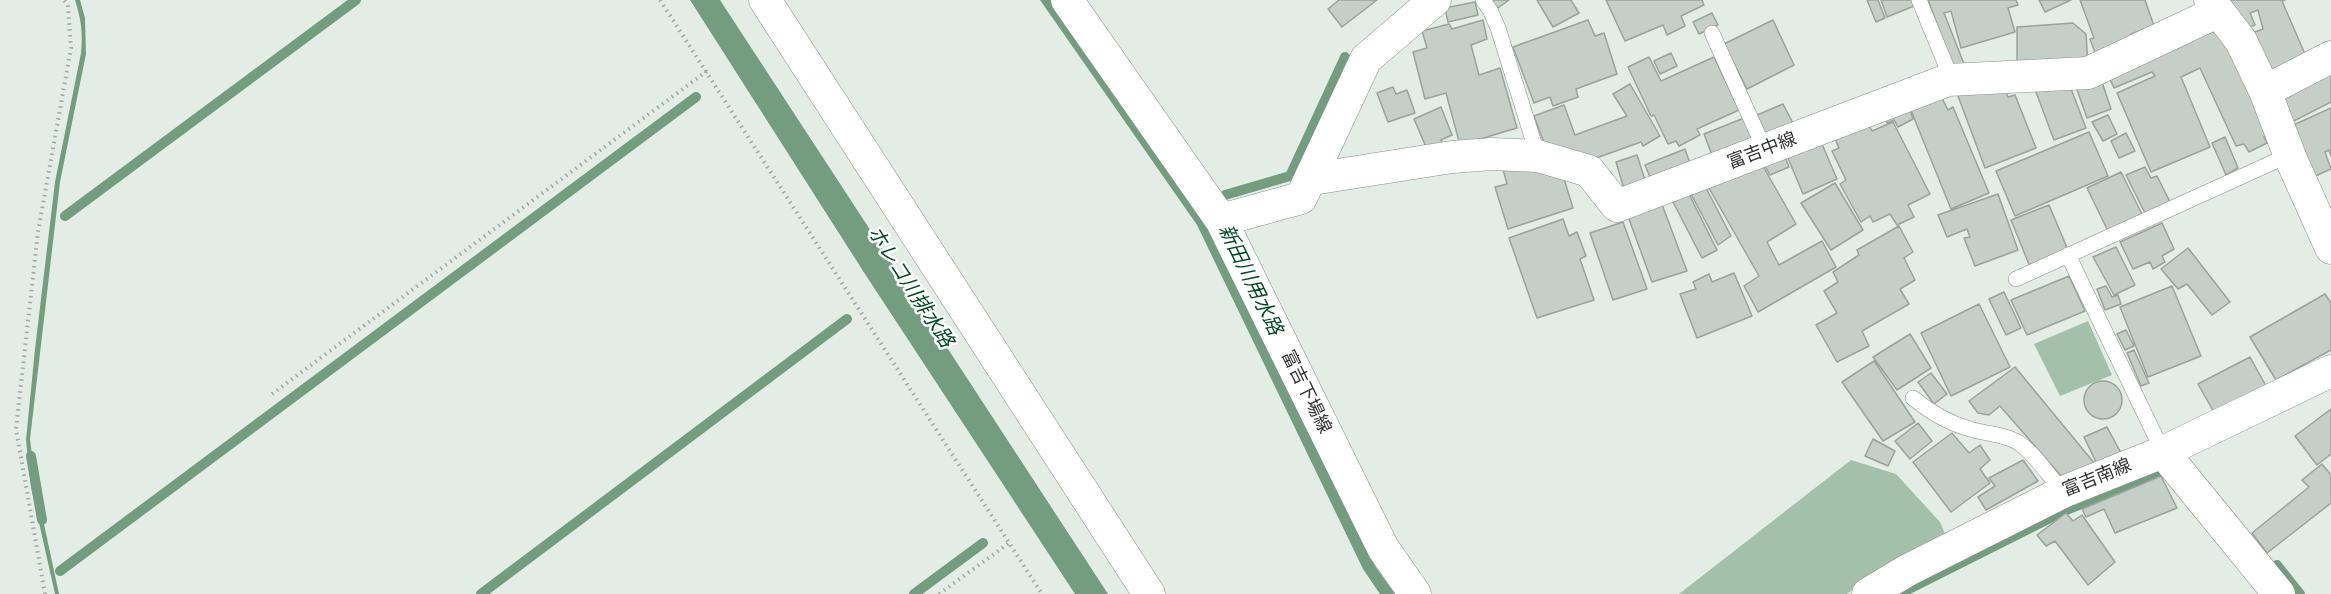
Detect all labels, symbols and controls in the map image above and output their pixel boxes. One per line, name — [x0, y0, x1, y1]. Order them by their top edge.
street label: 富吉中線 — [1725, 128, 1799, 174]
water label: 新田川用水路 — [1213, 221, 1287, 339]
water label: ホレコ川排水路 — [862, 222, 958, 352]
street label: 富吉下場線 — [1277, 347, 1335, 437]
street label: 富吉南線 — [2060, 455, 2134, 501]

